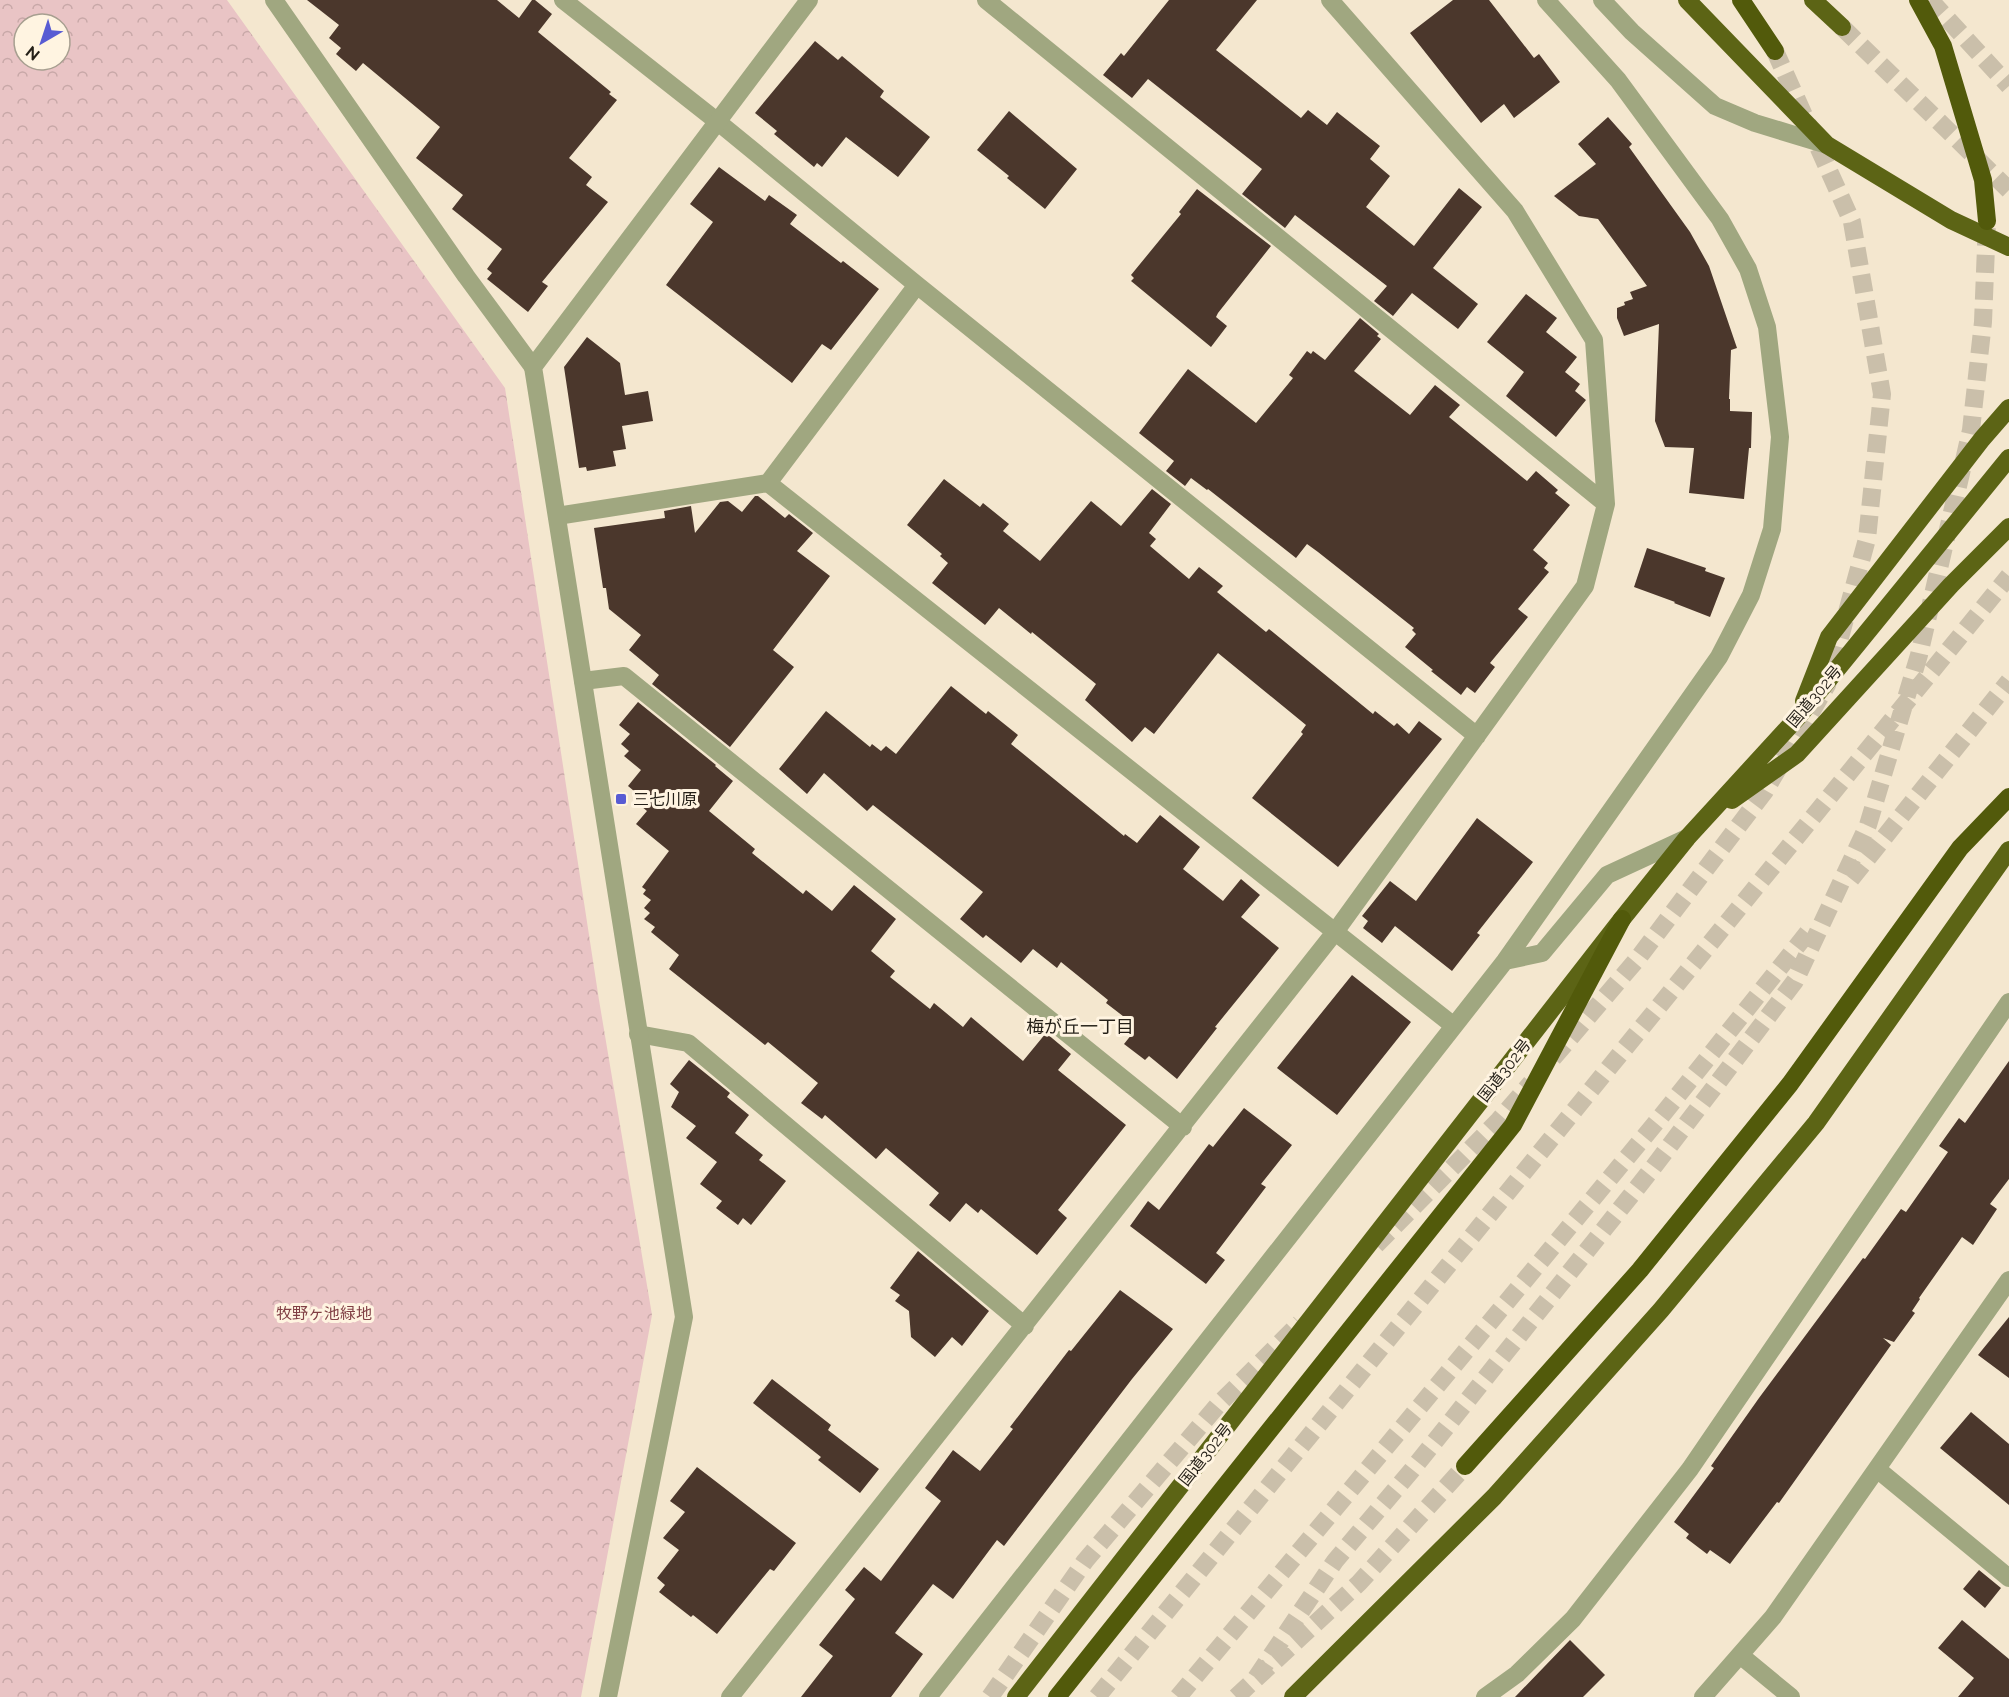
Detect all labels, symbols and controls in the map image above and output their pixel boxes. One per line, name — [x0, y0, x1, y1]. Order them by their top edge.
north arrow — [12, 12, 72, 72]
text: N — [22, 42, 44, 64]
street label: 国道302号 — [1783, 662, 1846, 731]
place label: 三七川原 — [633, 790, 697, 809]
marker: 三七川原 — [614, 792, 628, 806]
district label: 梅が丘一丁目 — [1026, 1016, 1134, 1037]
street label: 国道302号 — [1474, 1035, 1535, 1106]
park label: 牧野ヶ池緑地 — [276, 1304, 372, 1323]
street label: 国道302号 — [1175, 1419, 1236, 1490]

